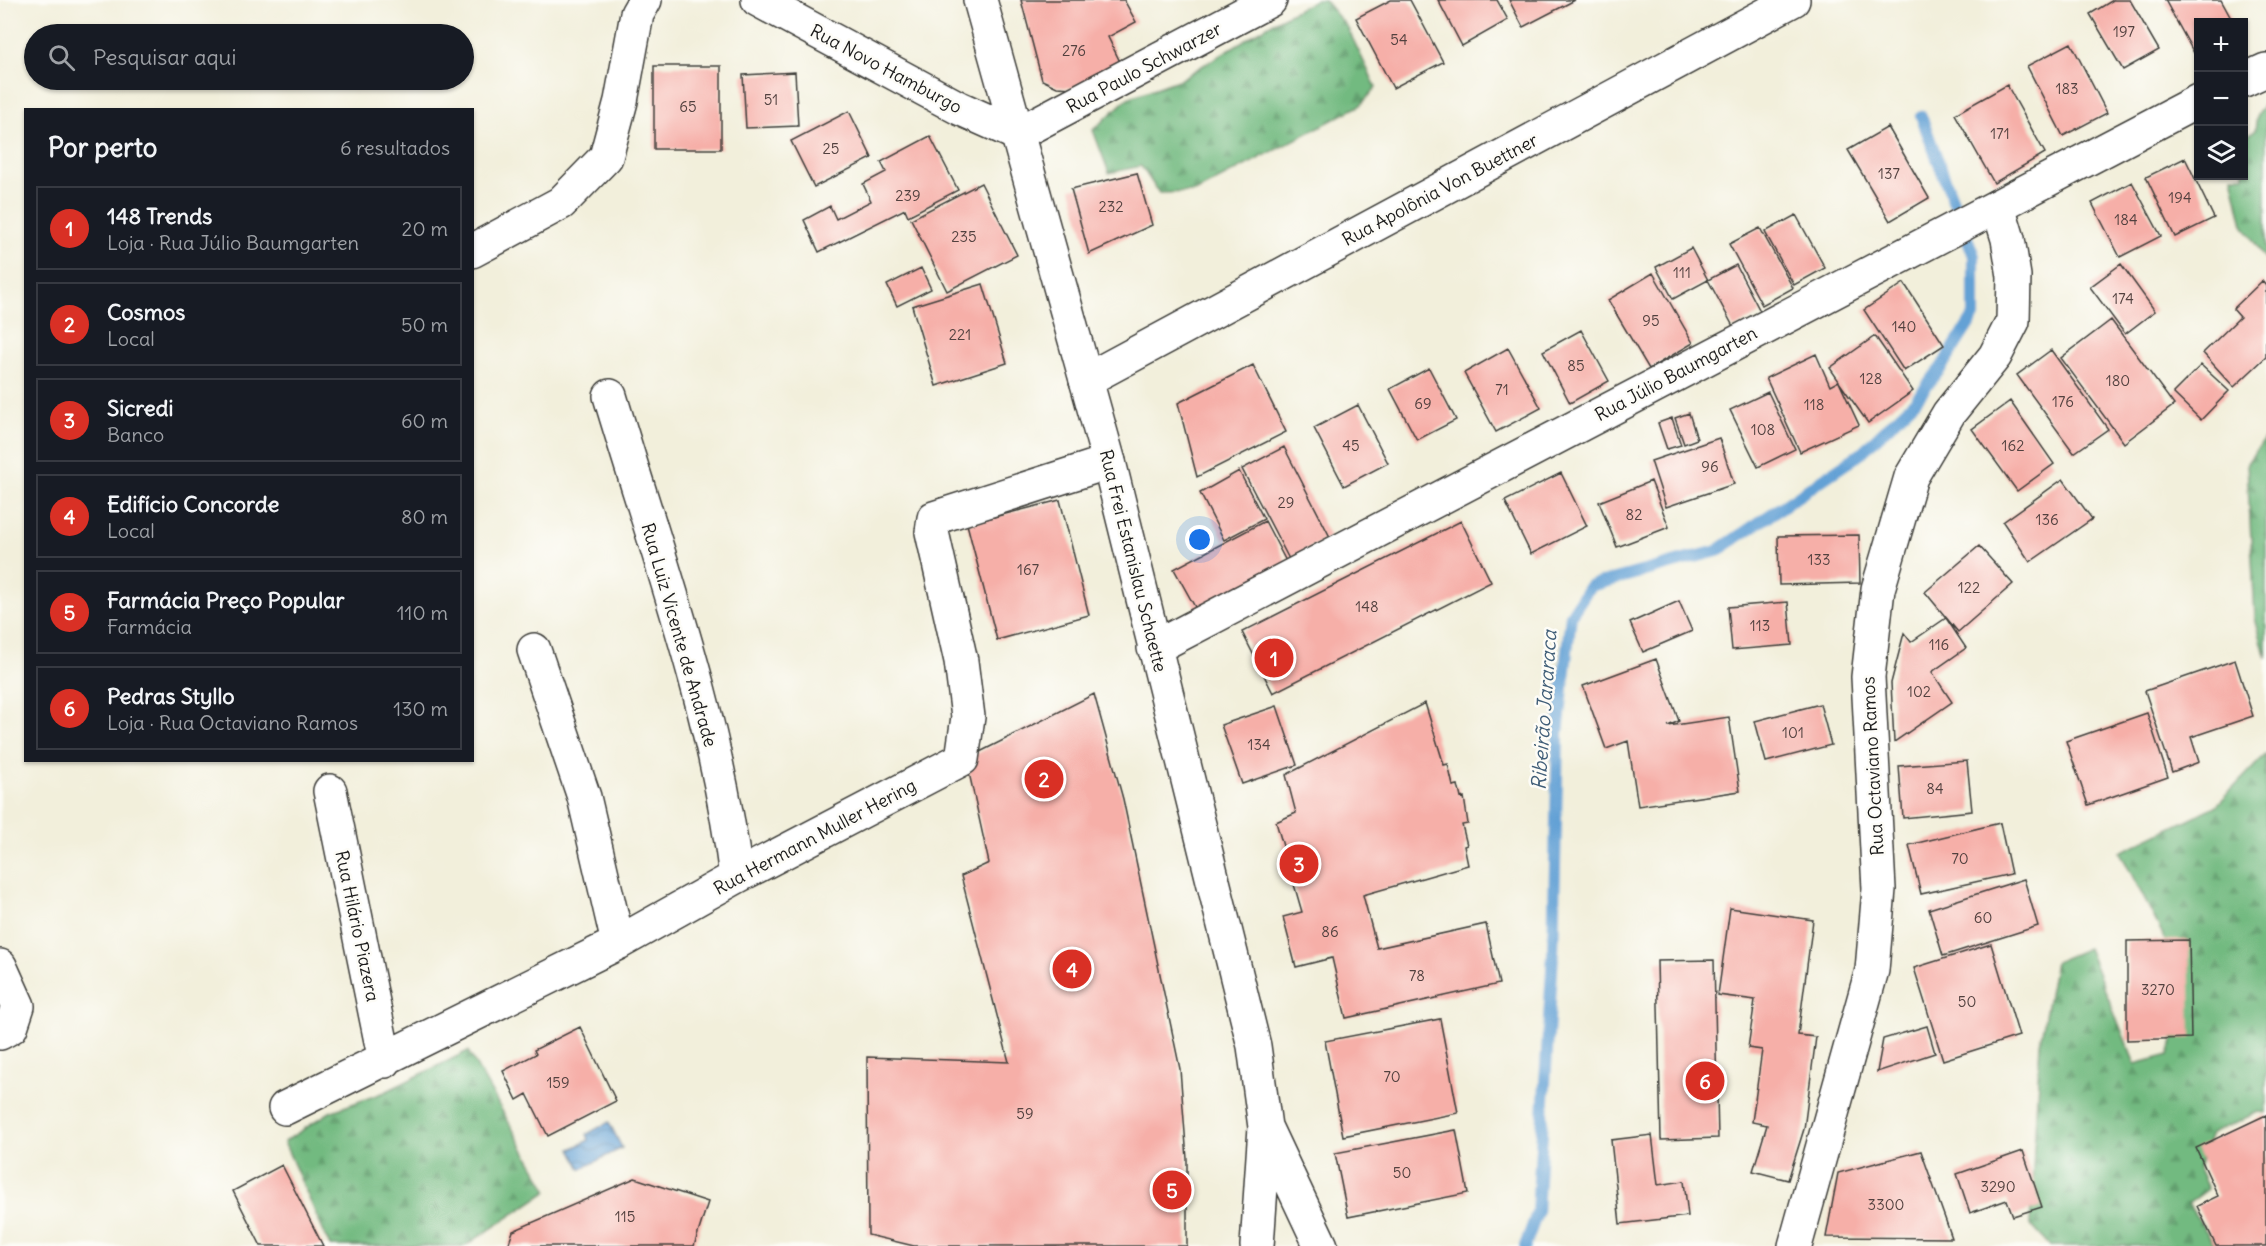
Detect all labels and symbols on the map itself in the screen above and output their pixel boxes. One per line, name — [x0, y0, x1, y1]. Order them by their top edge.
street label: Rua Paulo Schwarzer — [1062, 17, 1226, 118]
street label: Rua Novo Hamburgo — [806, 19, 966, 118]
house number: 197 — [2113, 22, 2135, 41]
house number: 54 — [1390, 30, 1408, 49]
house number: 276 — [1062, 41, 1086, 60]
house number: 183 — [2055, 79, 2079, 98]
house number: 51 — [764, 90, 778, 109]
house number: 65 — [679, 97, 697, 116]
house number: 171 — [1990, 124, 2010, 143]
street label: Rua Apolônia Von Buettner — [1338, 128, 1542, 251]
house number: 25 — [823, 139, 839, 158]
house number: 137 — [1878, 164, 1900, 183]
house number: 239 — [895, 186, 921, 205]
house number: 194 — [2168, 188, 2192, 207]
house number: 232 — [1099, 197, 1123, 216]
house number: 184 — [2114, 210, 2138, 229]
house number: 235 — [951, 227, 977, 246]
house number: 111 — [1673, 263, 1691, 282]
house number: 174 — [2112, 289, 2134, 308]
house number: 95 — [1642, 311, 1660, 330]
house number: 140 — [1892, 317, 1916, 336]
street label: Rua Júlio Baumgarten — [1591, 321, 1761, 426]
house number: 221 — [949, 325, 971, 344]
house number: 85 — [1567, 356, 1585, 375]
house number: 128 — [1860, 369, 1882, 388]
house number: 180 — [2106, 371, 2130, 390]
house number: 71 — [1495, 380, 1509, 399]
house number: 176 — [2052, 392, 2074, 411]
house number: 69 — [1414, 394, 1432, 413]
house number: 118 — [1804, 395, 1824, 414]
house number: 108 — [1751, 420, 1775, 439]
house number: 45 — [1342, 436, 1360, 455]
house number: 162 — [2002, 436, 2024, 455]
street label: Rua Frei Estanislau Schaette — [1095, 447, 1172, 675]
house number: 96 — [1701, 457, 1719, 476]
house number: 29 — [1278, 493, 1294, 512]
house number: 82 — [1626, 505, 1642, 524]
house number: 136 — [2035, 510, 2059, 529]
street label: Rua Luiz Vicente de Andrade — [636, 520, 722, 749]
your location — [1185, 525, 1214, 554]
house number: 133 — [1808, 550, 1831, 569]
house number: 167 — [1017, 560, 1039, 579]
house number: 122 — [1958, 578, 1980, 597]
house number: 148 — [1355, 597, 1379, 616]
house number: 113 — [1750, 616, 1770, 635]
water label: Ribeirão Jararaca — [1525, 628, 1562, 791]
house number: 116 — [1929, 635, 1949, 654]
pin: 1 — [1254, 636, 1294, 680]
street label: Rua Octaviano Ramos — [1856, 676, 1889, 856]
house number: 102 — [1907, 682, 1931, 701]
house number: 101 — [1782, 723, 1804, 742]
house number: 134 — [1247, 735, 1271, 754]
pin: 2 — [1024, 756, 1064, 802]
street label: Rua Hermann Muller Hering — [710, 773, 920, 900]
house number: 84 — [1926, 779, 1944, 798]
pin: 3 — [1280, 842, 1318, 886]
street label: Rua Hilário Piazera — [330, 848, 385, 1004]
house number: 70 — [1951, 849, 1969, 868]
house number: 60 — [1974, 908, 1992, 927]
house number: 86 — [1321, 922, 1339, 941]
pin: 4 — [1052, 946, 1092, 992]
house number: 78 — [1409, 966, 1425, 985]
house number: 3270 — [2141, 980, 2175, 999]
house number: 50 — [1958, 992, 1976, 1011]
pin: 6 — [1686, 1058, 1724, 1104]
house number: 70 — [1383, 1067, 1401, 1086]
house number: 159 — [546, 1073, 570, 1092]
house number: 59 — [1016, 1104, 1034, 1123]
house number: 50 — [1393, 1163, 1411, 1182]
pin: 5 — [1152, 1168, 1192, 1212]
house number: 3290 — [1980, 1177, 2016, 1196]
house number: 3300 — [1868, 1195, 1904, 1214]
house number: 115 — [615, 1207, 635, 1226]

